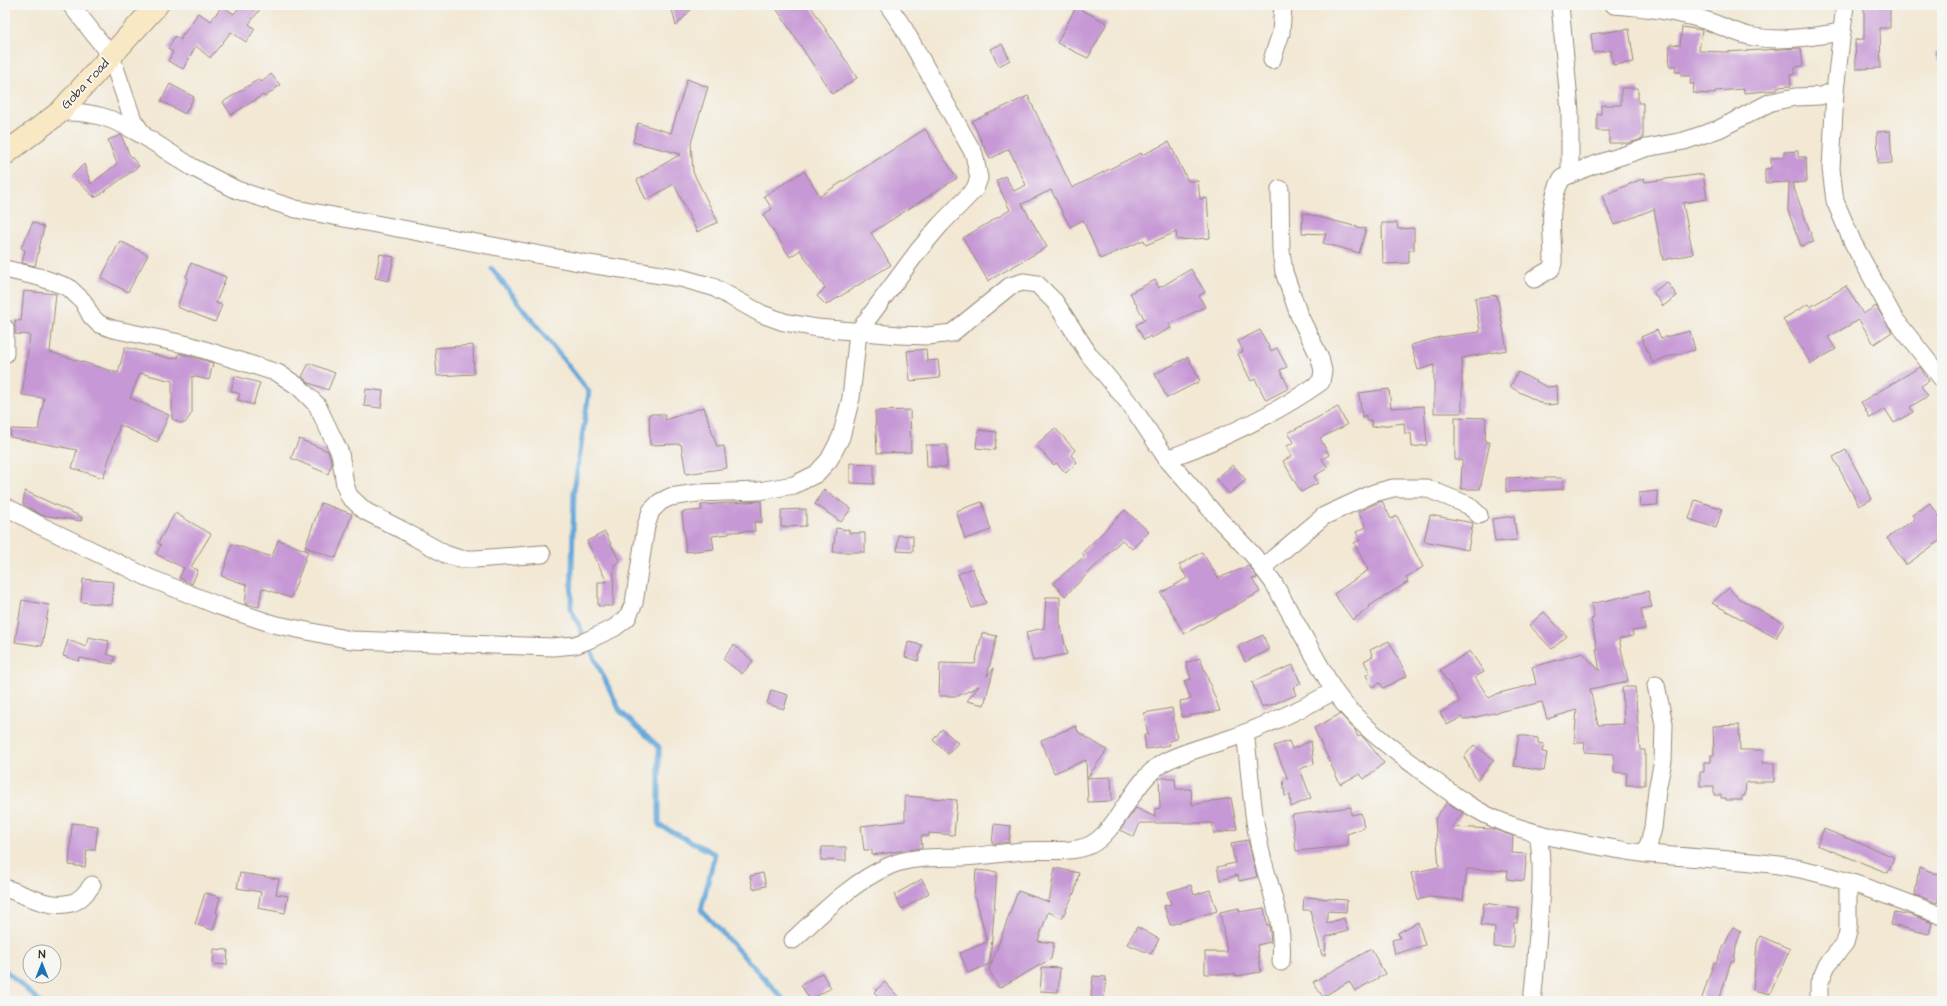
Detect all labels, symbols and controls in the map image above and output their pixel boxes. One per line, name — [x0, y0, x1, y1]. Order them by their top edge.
street label: Goba road — [57, 55, 113, 113]
north arrow — [22, 944, 62, 984]
text: N — [39, 947, 46, 962]

